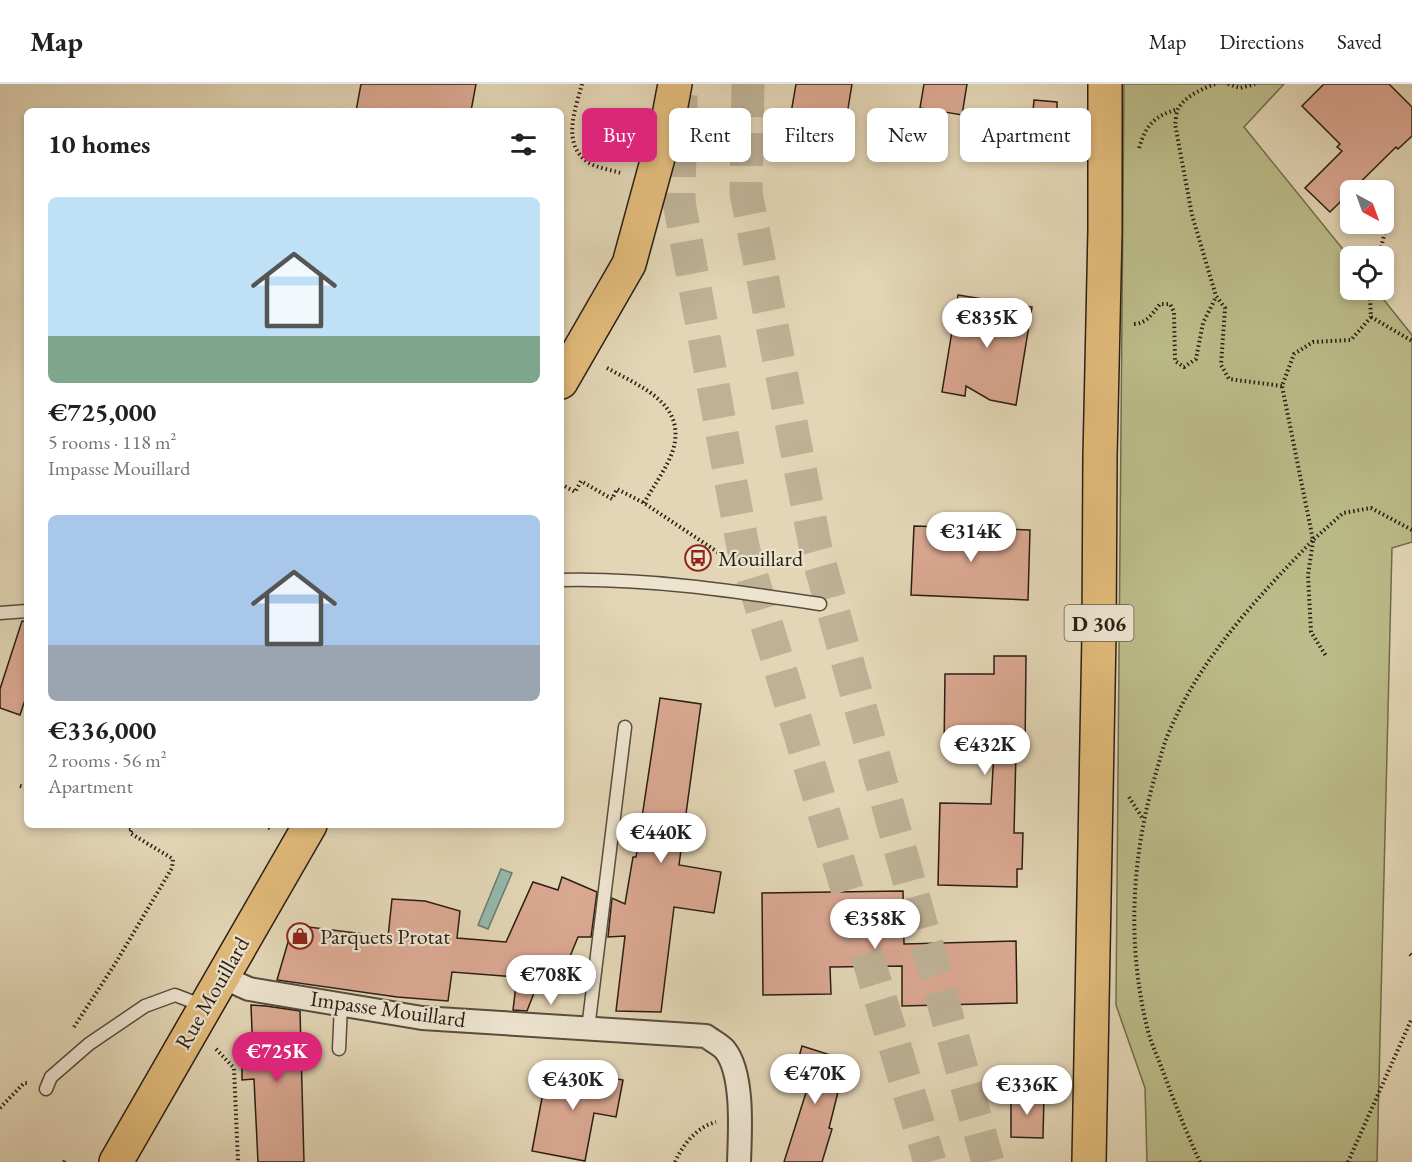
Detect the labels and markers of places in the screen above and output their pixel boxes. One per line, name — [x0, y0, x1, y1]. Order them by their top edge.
pin: €835K — [945, 298, 1029, 349]
pin: €314K — [929, 512, 1013, 563]
bus stop icon: Mouillard — [683, 543, 713, 573]
place label: Mouillard — [718, 544, 804, 573]
pin: €432K — [943, 725, 1027, 776]
pin: €440K — [619, 813, 703, 864]
pin: €358K — [833, 899, 917, 950]
shop icon: Parquets Protat — [285, 921, 315, 951]
place label: Parquets Protat — [320, 922, 450, 951]
pin: €708K — [509, 955, 593, 1006]
pin: €725K — [235, 1032, 319, 1083]
pin: €470K — [773, 1054, 857, 1105]
pin: €430K — [531, 1060, 615, 1111]
pin: €336K — [985, 1065, 1069, 1116]

